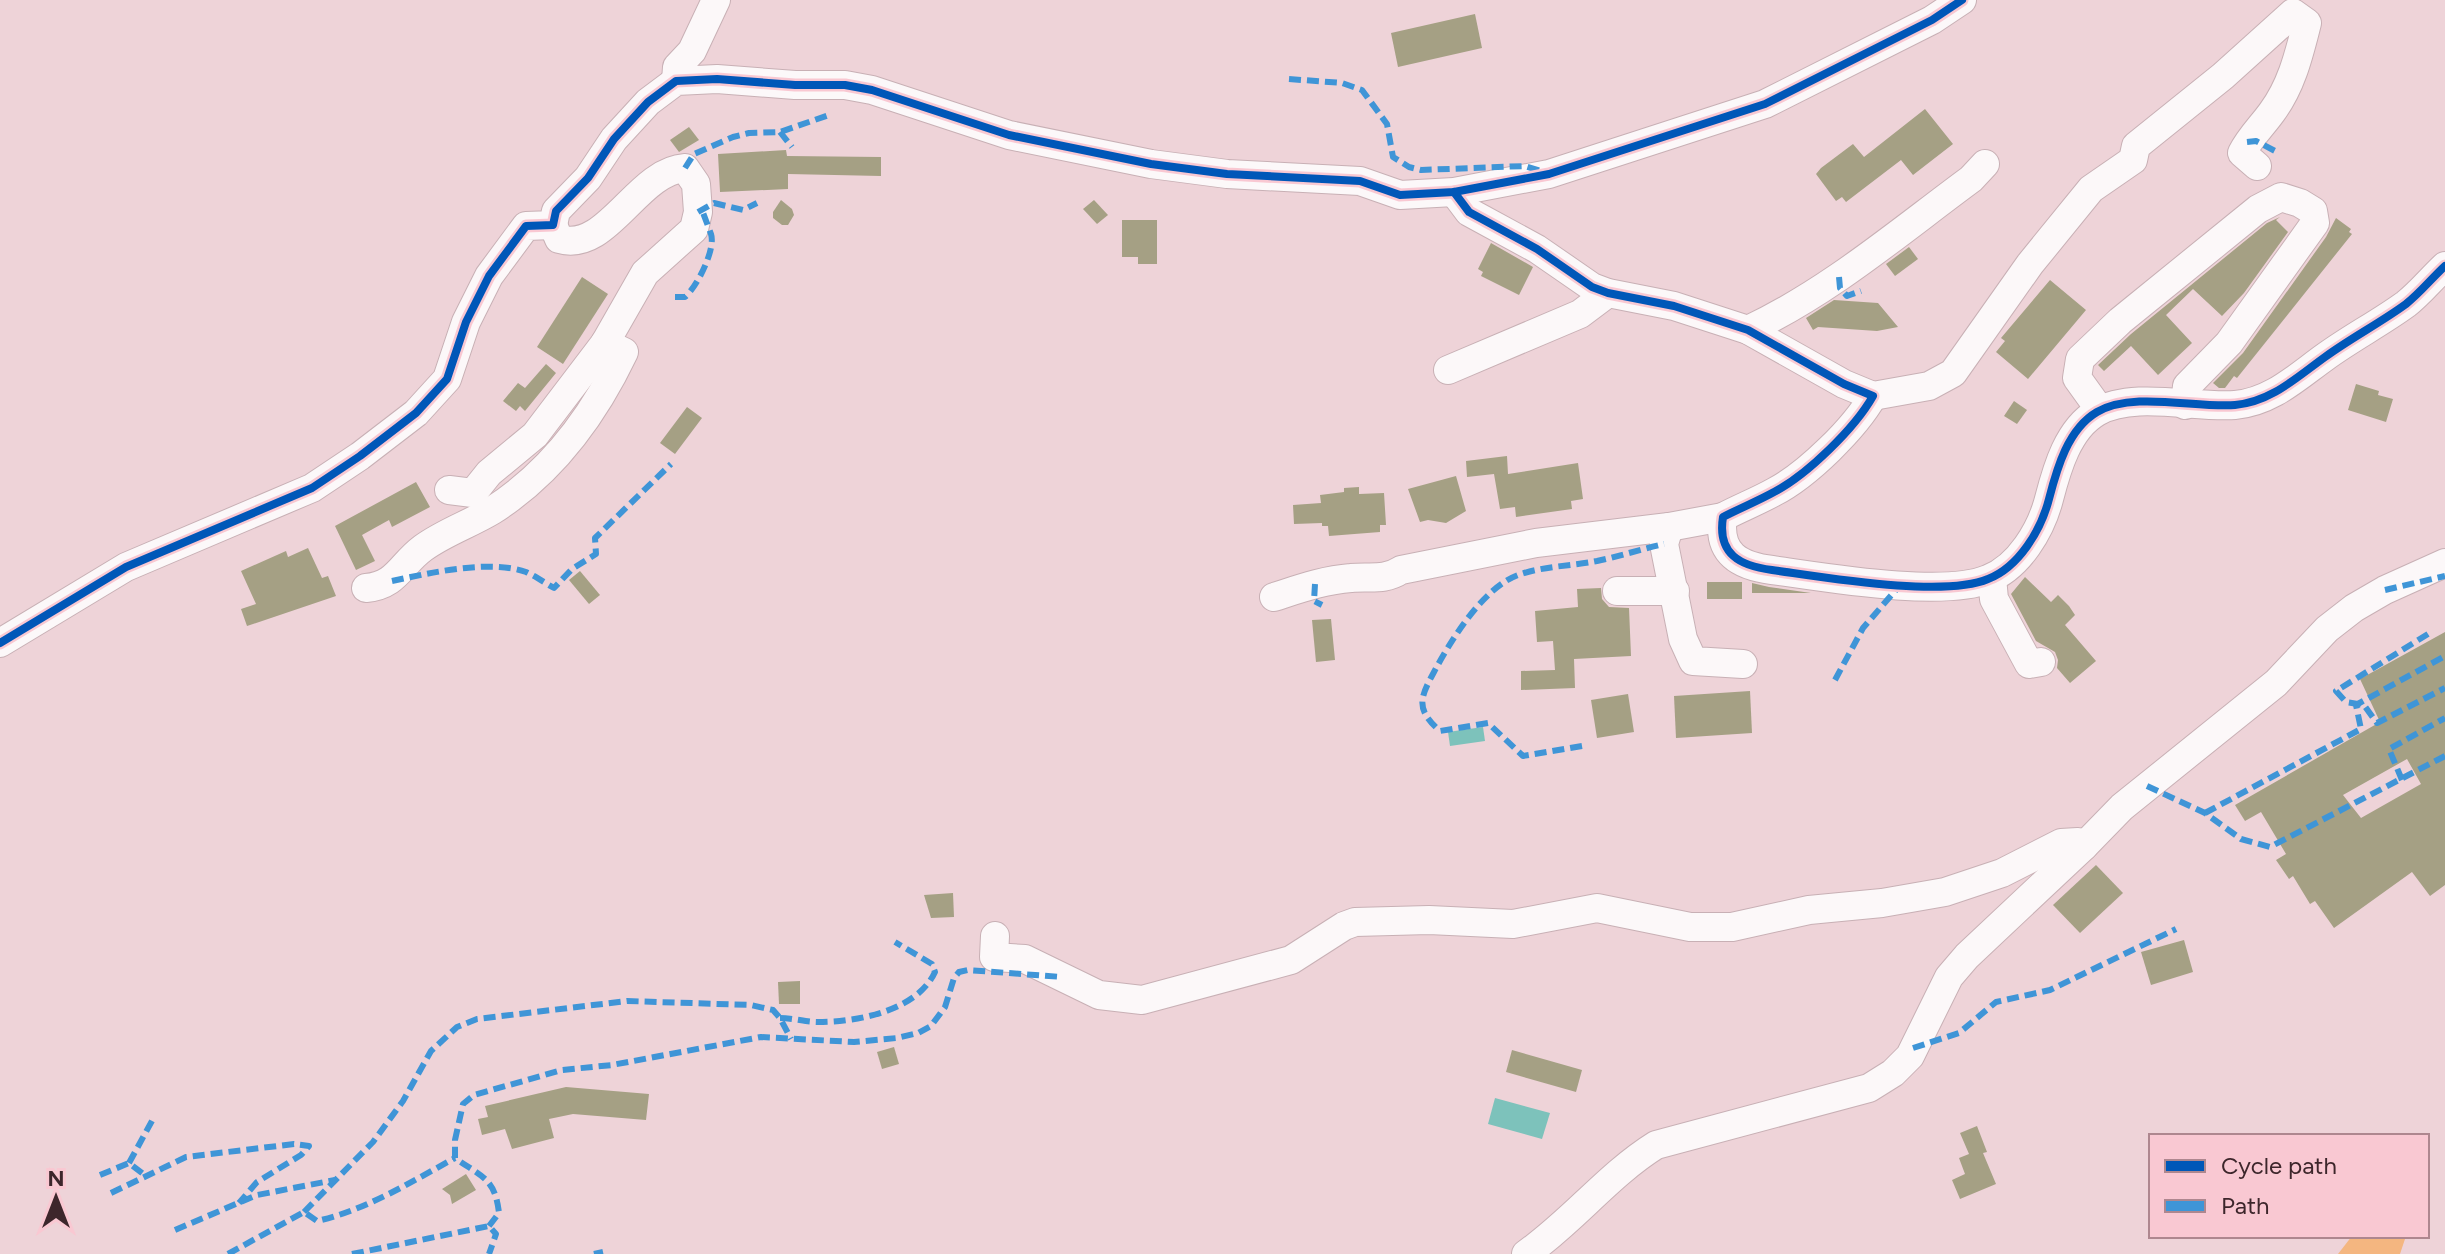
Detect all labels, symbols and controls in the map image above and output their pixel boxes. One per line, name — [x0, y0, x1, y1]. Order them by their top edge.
legend — [2149, 1134, 2429, 1238]
text: Cycle path — [2221, 1151, 2337, 1180]
north arrow — [16, 1158, 96, 1238]
text: N — [47, 1165, 65, 1192]
text: Path — [2221, 1191, 2269, 1220]

